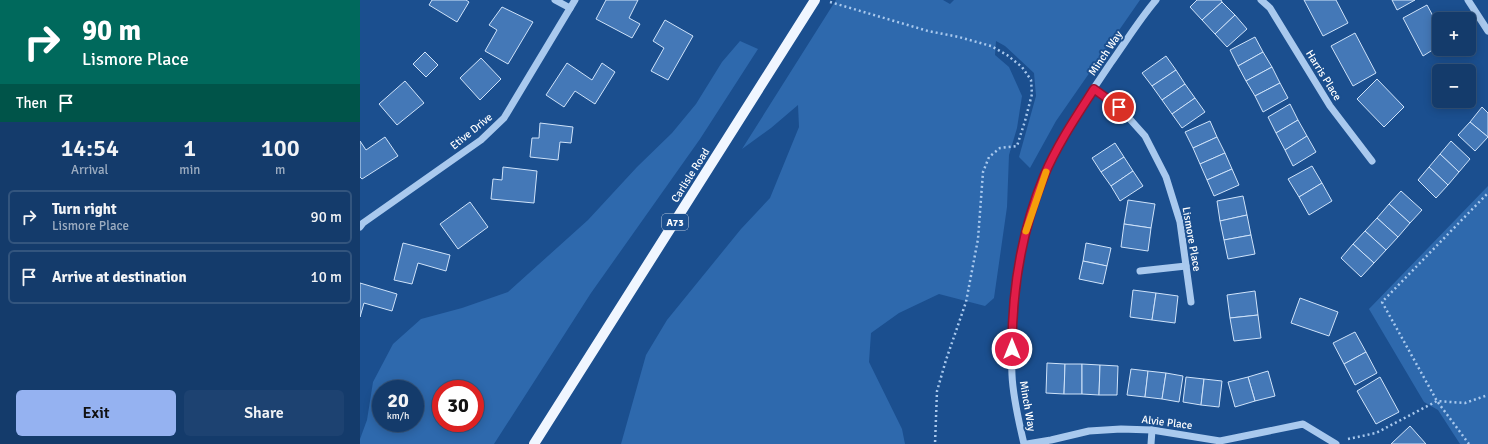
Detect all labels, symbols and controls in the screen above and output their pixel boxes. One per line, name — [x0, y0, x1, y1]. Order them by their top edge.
map controls — [1432, 12, 1476, 108]
button: + — [1432, 12, 1476, 56]
text: 90 m — [82, 14, 141, 48]
icon: right — [16, 16, 68, 68]
street label: Minch Way — [1086, 28, 1126, 78]
text: Lismore Place — [82, 48, 189, 70]
street label: Harris Place — [1303, 48, 1344, 103]
button: − — [1432, 64, 1476, 108]
pin — [1102, 90, 1136, 124]
icon: arrive — [55, 92, 77, 114]
text: Then — [16, 94, 47, 112]
icon: arrive — [1108, 96, 1130, 118]
street label: Etive Drive — [448, 111, 495, 152]
text: 14:54 — [60, 133, 119, 163]
text: 1 — [183, 133, 196, 163]
text: 100 — [261, 133, 300, 163]
street label: Carlisle Road — [669, 145, 712, 205]
text: Arrival — [71, 162, 108, 178]
text: min — [179, 162, 200, 178]
text: m — [275, 162, 285, 178]
text: Turn right — [52, 200, 117, 218]
icon: right — [18, 206, 40, 228]
street label: Lismore Place — [1179, 206, 1204, 272]
text: 90 m — [311, 208, 342, 226]
road number: A73 — [662, 214, 688, 230]
text: Lismore Place — [52, 218, 129, 234]
icon: arrive — [18, 266, 40, 288]
text: Arrive at destination — [52, 268, 187, 286]
text: 10 m — [311, 268, 342, 286]
position arrow — [991, 328, 1033, 370]
speed limit sign: 30 — [432, 380, 484, 432]
street label: Minch Way — [1017, 380, 1038, 433]
text: 20 — [387, 388, 409, 413]
button: Exit — [16, 390, 176, 436]
button: Share — [184, 390, 344, 436]
text: km/h — [387, 410, 409, 422]
street label: Alvie Place — [1141, 413, 1193, 432]

